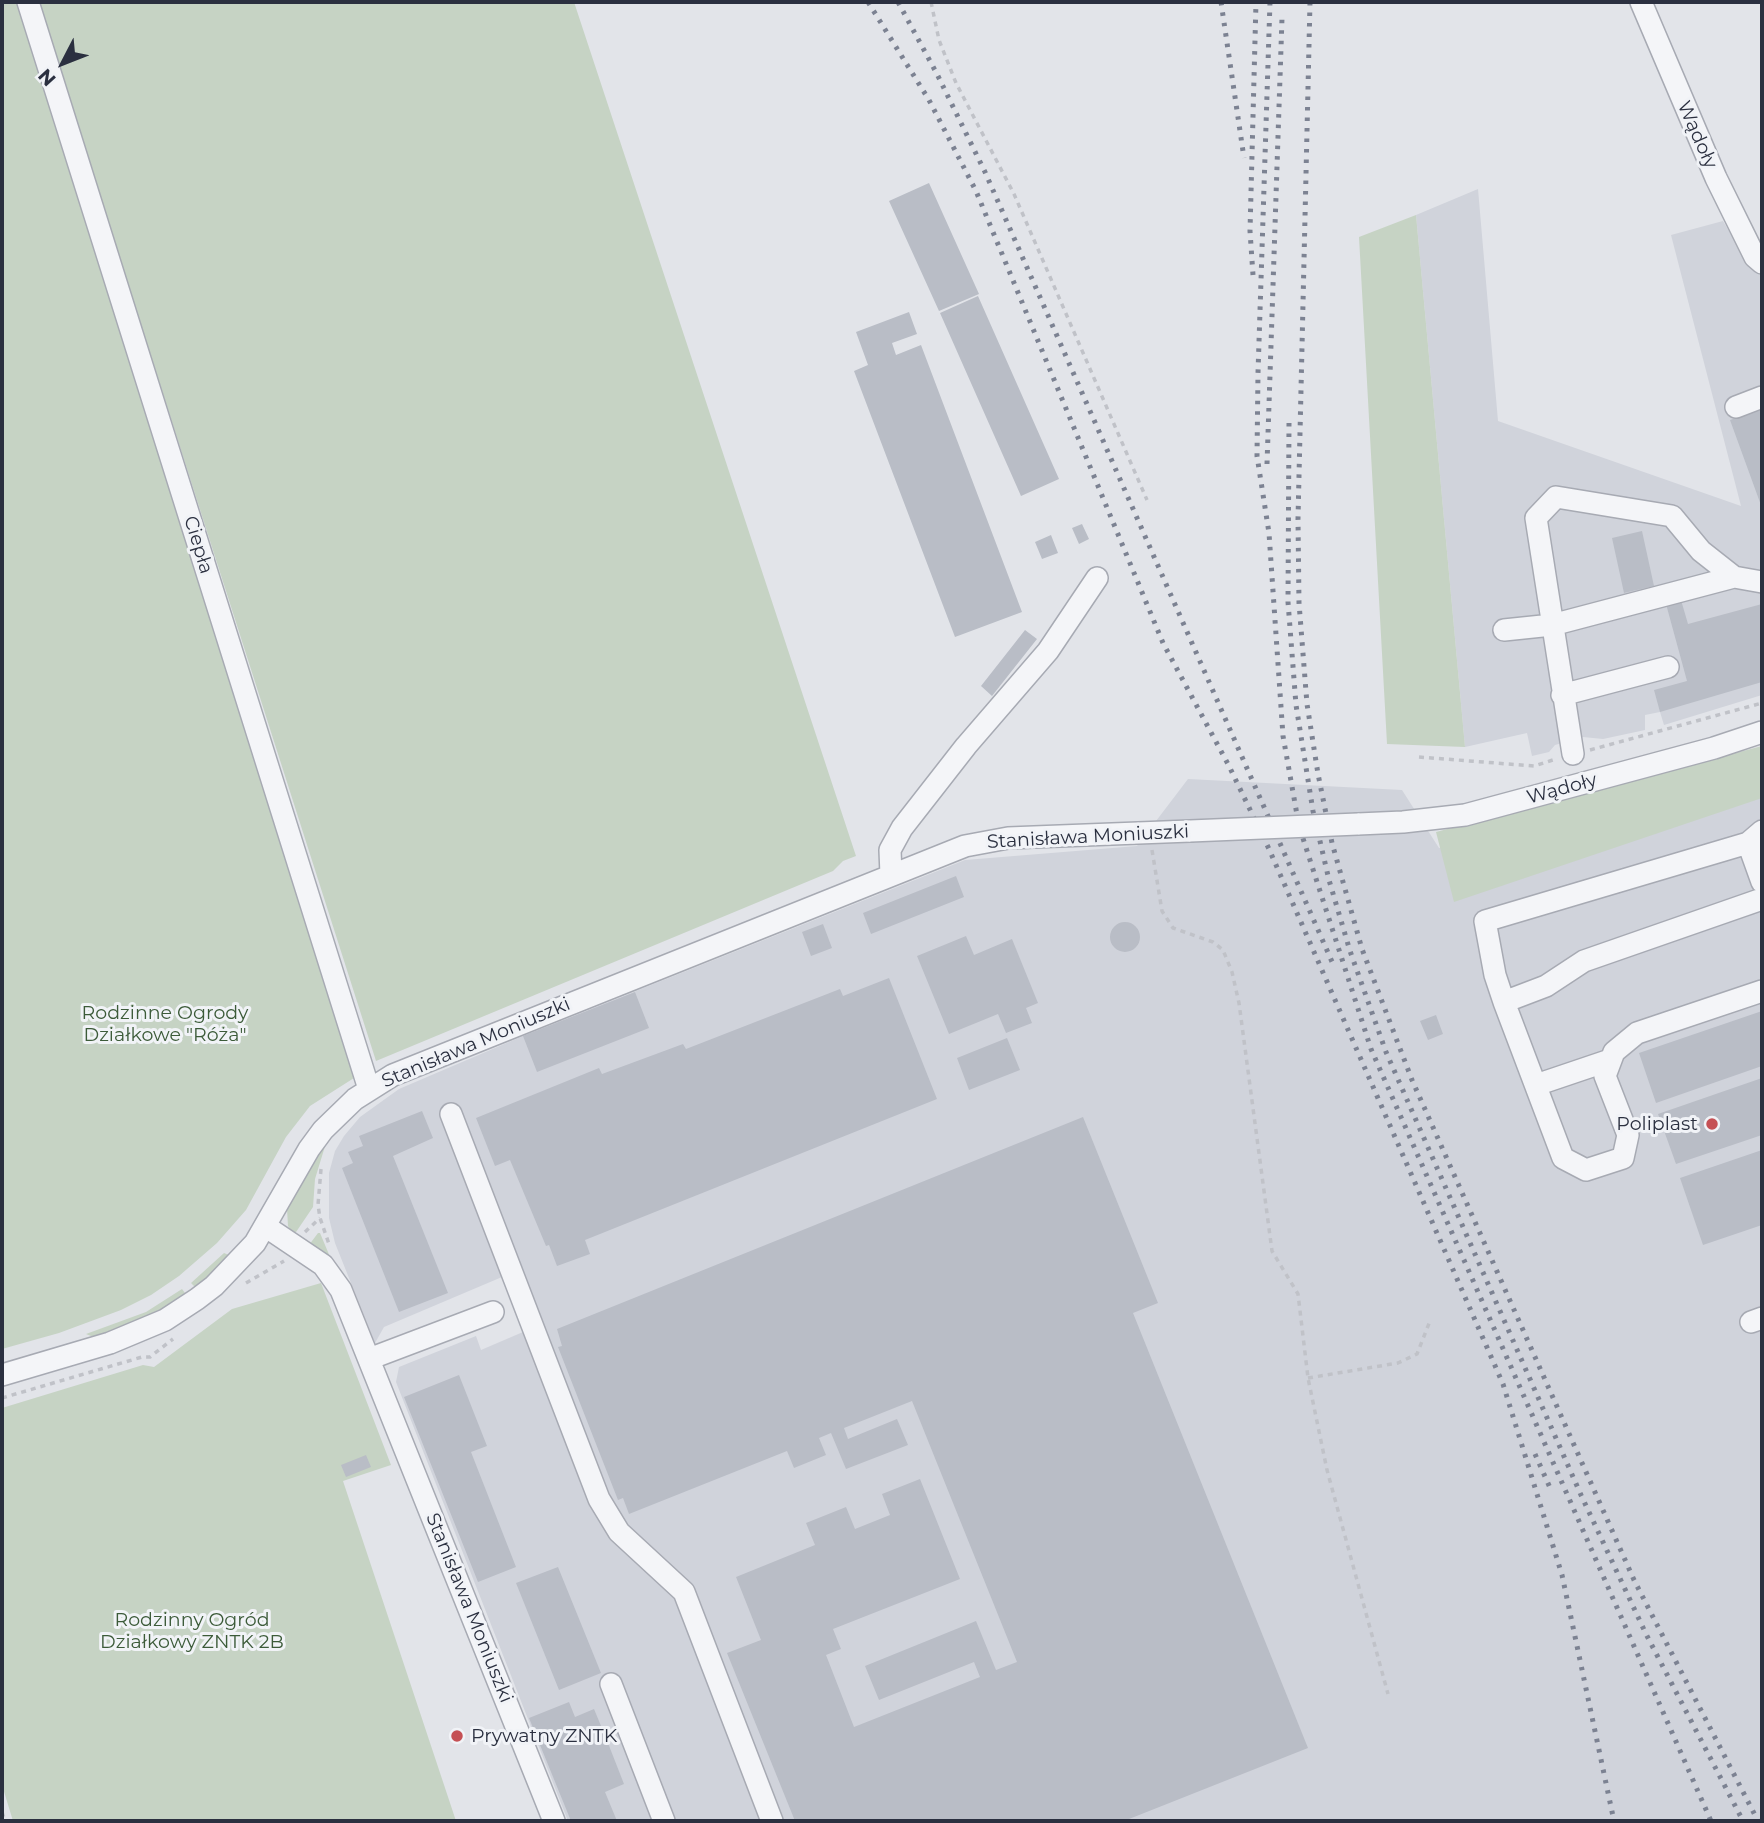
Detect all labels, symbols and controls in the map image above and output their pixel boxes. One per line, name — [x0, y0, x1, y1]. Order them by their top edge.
north arrow — [28, 28, 98, 98]
text: N — [33, 64, 61, 91]
street label: Wądoły — [1672, 98, 1722, 172]
street label: Ciepła — [178, 513, 218, 577]
street label: Wądoły — [1524, 769, 1600, 809]
street label: Stanisława Moniuszki — [986, 820, 1190, 854]
street label: Stanisława Moniuszki — [378, 993, 574, 1093]
park label: Rodzinne Ogrody Działkowe "Róża" — [82, 1002, 248, 1046]
place label: Poliplast — [1616, 1113, 1698, 1135]
marker: Poliplast — [1704, 1116, 1720, 1132]
street label: Stanisława Moniuszki — [420, 1510, 518, 1706]
park label: Rodzinny Ogród Działkowy ZNTK 2B — [100, 1609, 284, 1653]
place label: Prywatny ZNTK — [471, 1725, 617, 1747]
marker: Prywatny ZNTK — [449, 1728, 465, 1744]

